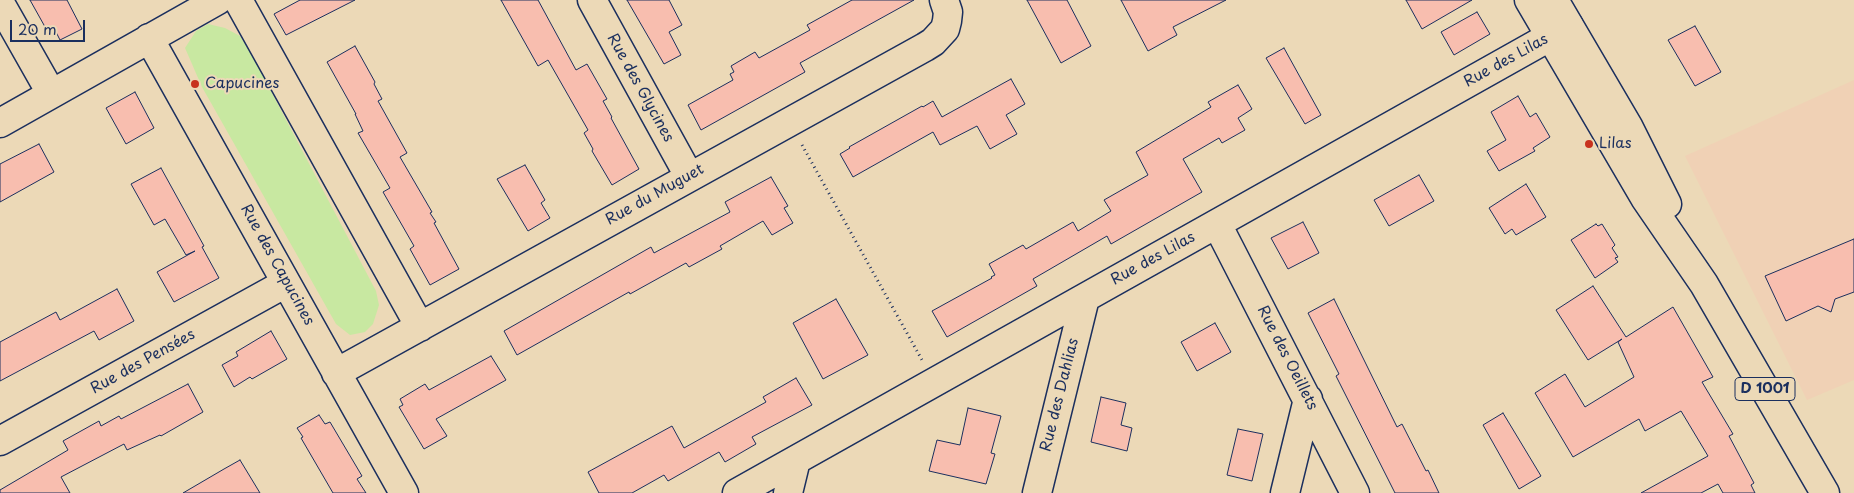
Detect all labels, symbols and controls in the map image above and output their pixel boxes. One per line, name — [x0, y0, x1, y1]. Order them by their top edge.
scale bar — [12, 10, 88, 42]
text: 20 m — [18, 17, 57, 40]
street label: Rue des Lilas — [1461, 30, 1551, 92]
street label: Rue des Glycines — [603, 31, 677, 145]
place label: Capucines — [205, 75, 279, 93]
marker: Capucines — [189, 78, 201, 90]
place label: Lilas — [1599, 135, 1632, 153]
marker: Lilas — [1583, 138, 1595, 150]
street label: Rue du Muguet — [603, 161, 707, 229]
street label: Rue des Capucines — [236, 201, 318, 329]
street label: Rue des Lilas — [1108, 228, 1198, 290]
street label: Rue des Oeillets — [1253, 303, 1321, 413]
street label: Rue des Pensées — [88, 326, 198, 398]
street label: Rue des Dahlias — [1037, 336, 1083, 454]
road number: D 1001 — [1735, 378, 1795, 400]

